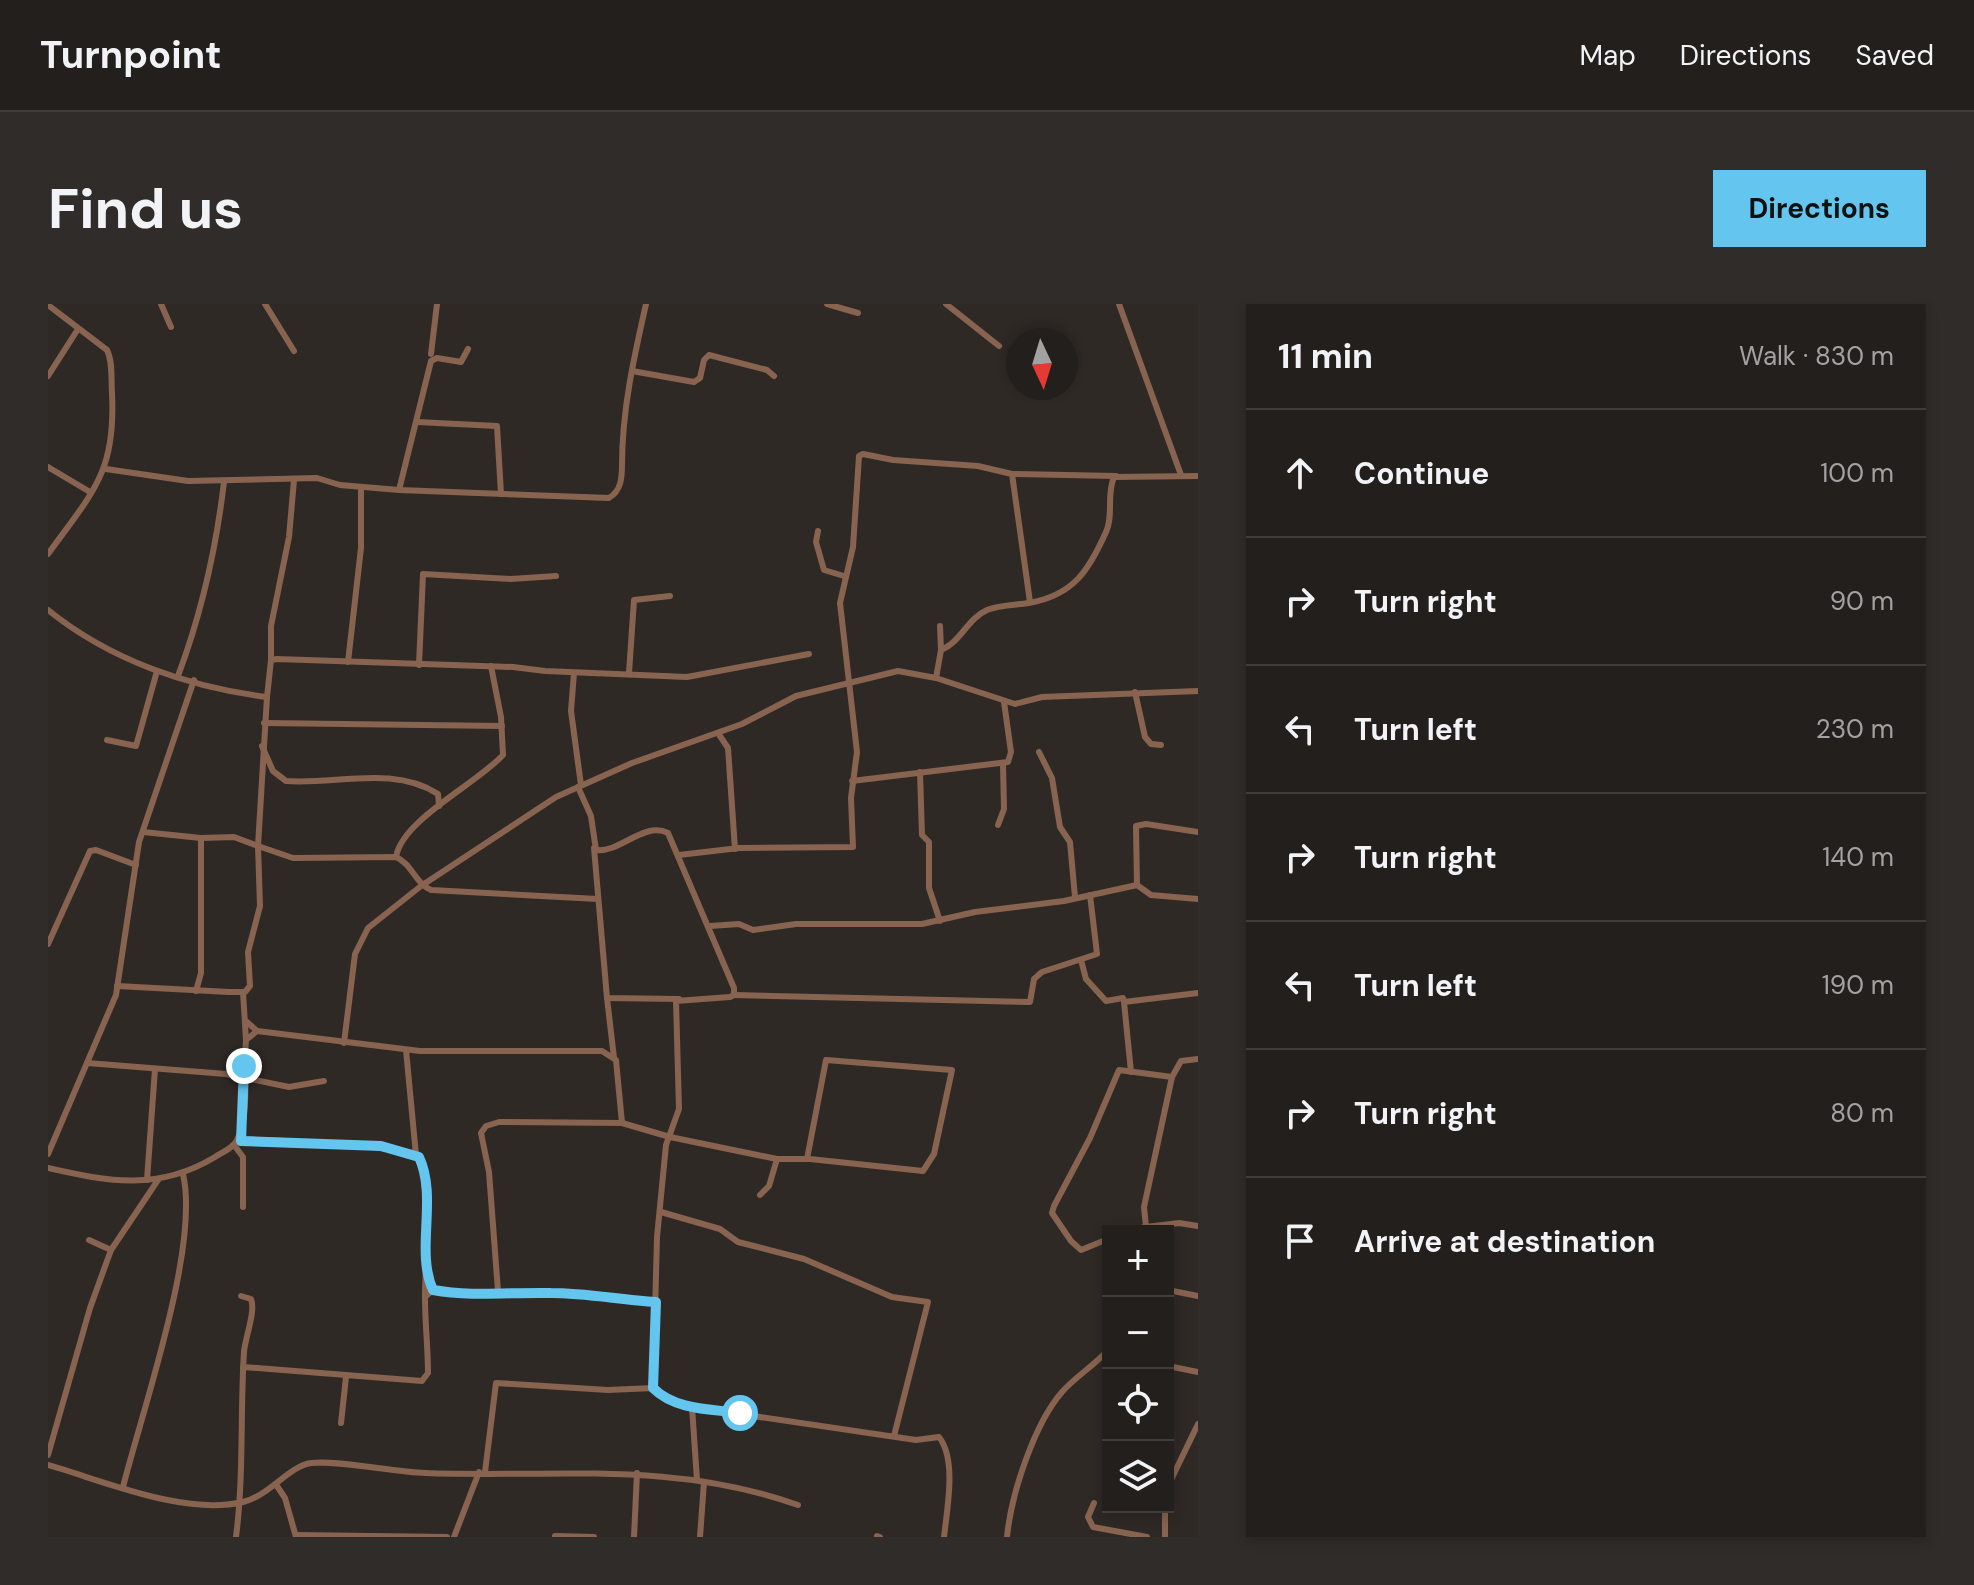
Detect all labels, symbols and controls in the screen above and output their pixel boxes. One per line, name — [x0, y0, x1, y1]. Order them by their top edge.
text: Turnpoint — [40, 30, 222, 80]
text: Map — [1579, 37, 1636, 74]
text: Directions — [1680, 37, 1812, 74]
text: Saved — [1856, 37, 1934, 74]
button: Directions — [1713, 170, 1926, 247]
text: Find us — [48, 172, 243, 245]
north arrow — [1006, 328, 1078, 400]
text: 11 min — [1278, 334, 1373, 379]
text: Walk · 830 m — [1739, 339, 1894, 373]
icon: ahead — [1278, 451, 1322, 495]
text: Continue — [1354, 454, 1489, 493]
text: 100 m — [1820, 456, 1894, 490]
icon: right — [1278, 579, 1322, 623]
text: Turn right — [1354, 582, 1497, 621]
text: 90 m — [1830, 584, 1894, 618]
icon: left — [1278, 707, 1322, 751]
text: Turn left — [1354, 710, 1477, 749]
text: 230 m — [1816, 712, 1894, 746]
icon: right — [1278, 835, 1322, 879]
text: Turn right — [1354, 838, 1497, 877]
text: 140 m — [1822, 840, 1894, 874]
icon: left — [1278, 963, 1322, 1007]
text: Turn left — [1354, 966, 1477, 1005]
text: 190 m — [1822, 968, 1894, 1002]
route end — [226, 1048, 262, 1084]
icon: right — [1278, 1091, 1322, 1135]
text: Turn right — [1354, 1094, 1497, 1133]
text: 80 m — [1830, 1096, 1894, 1130]
icon: arrive — [1278, 1219, 1322, 1263]
text: Arrive at destination — [1354, 1222, 1655, 1261]
map controls — [1102, 1225, 1174, 1513]
button: + — [1102, 1225, 1174, 1297]
button: − — [1102, 1297, 1174, 1369]
button: locate — [1102, 1369, 1174, 1441]
route start — [722, 1395, 758, 1431]
button: layers — [1102, 1441, 1174, 1513]

